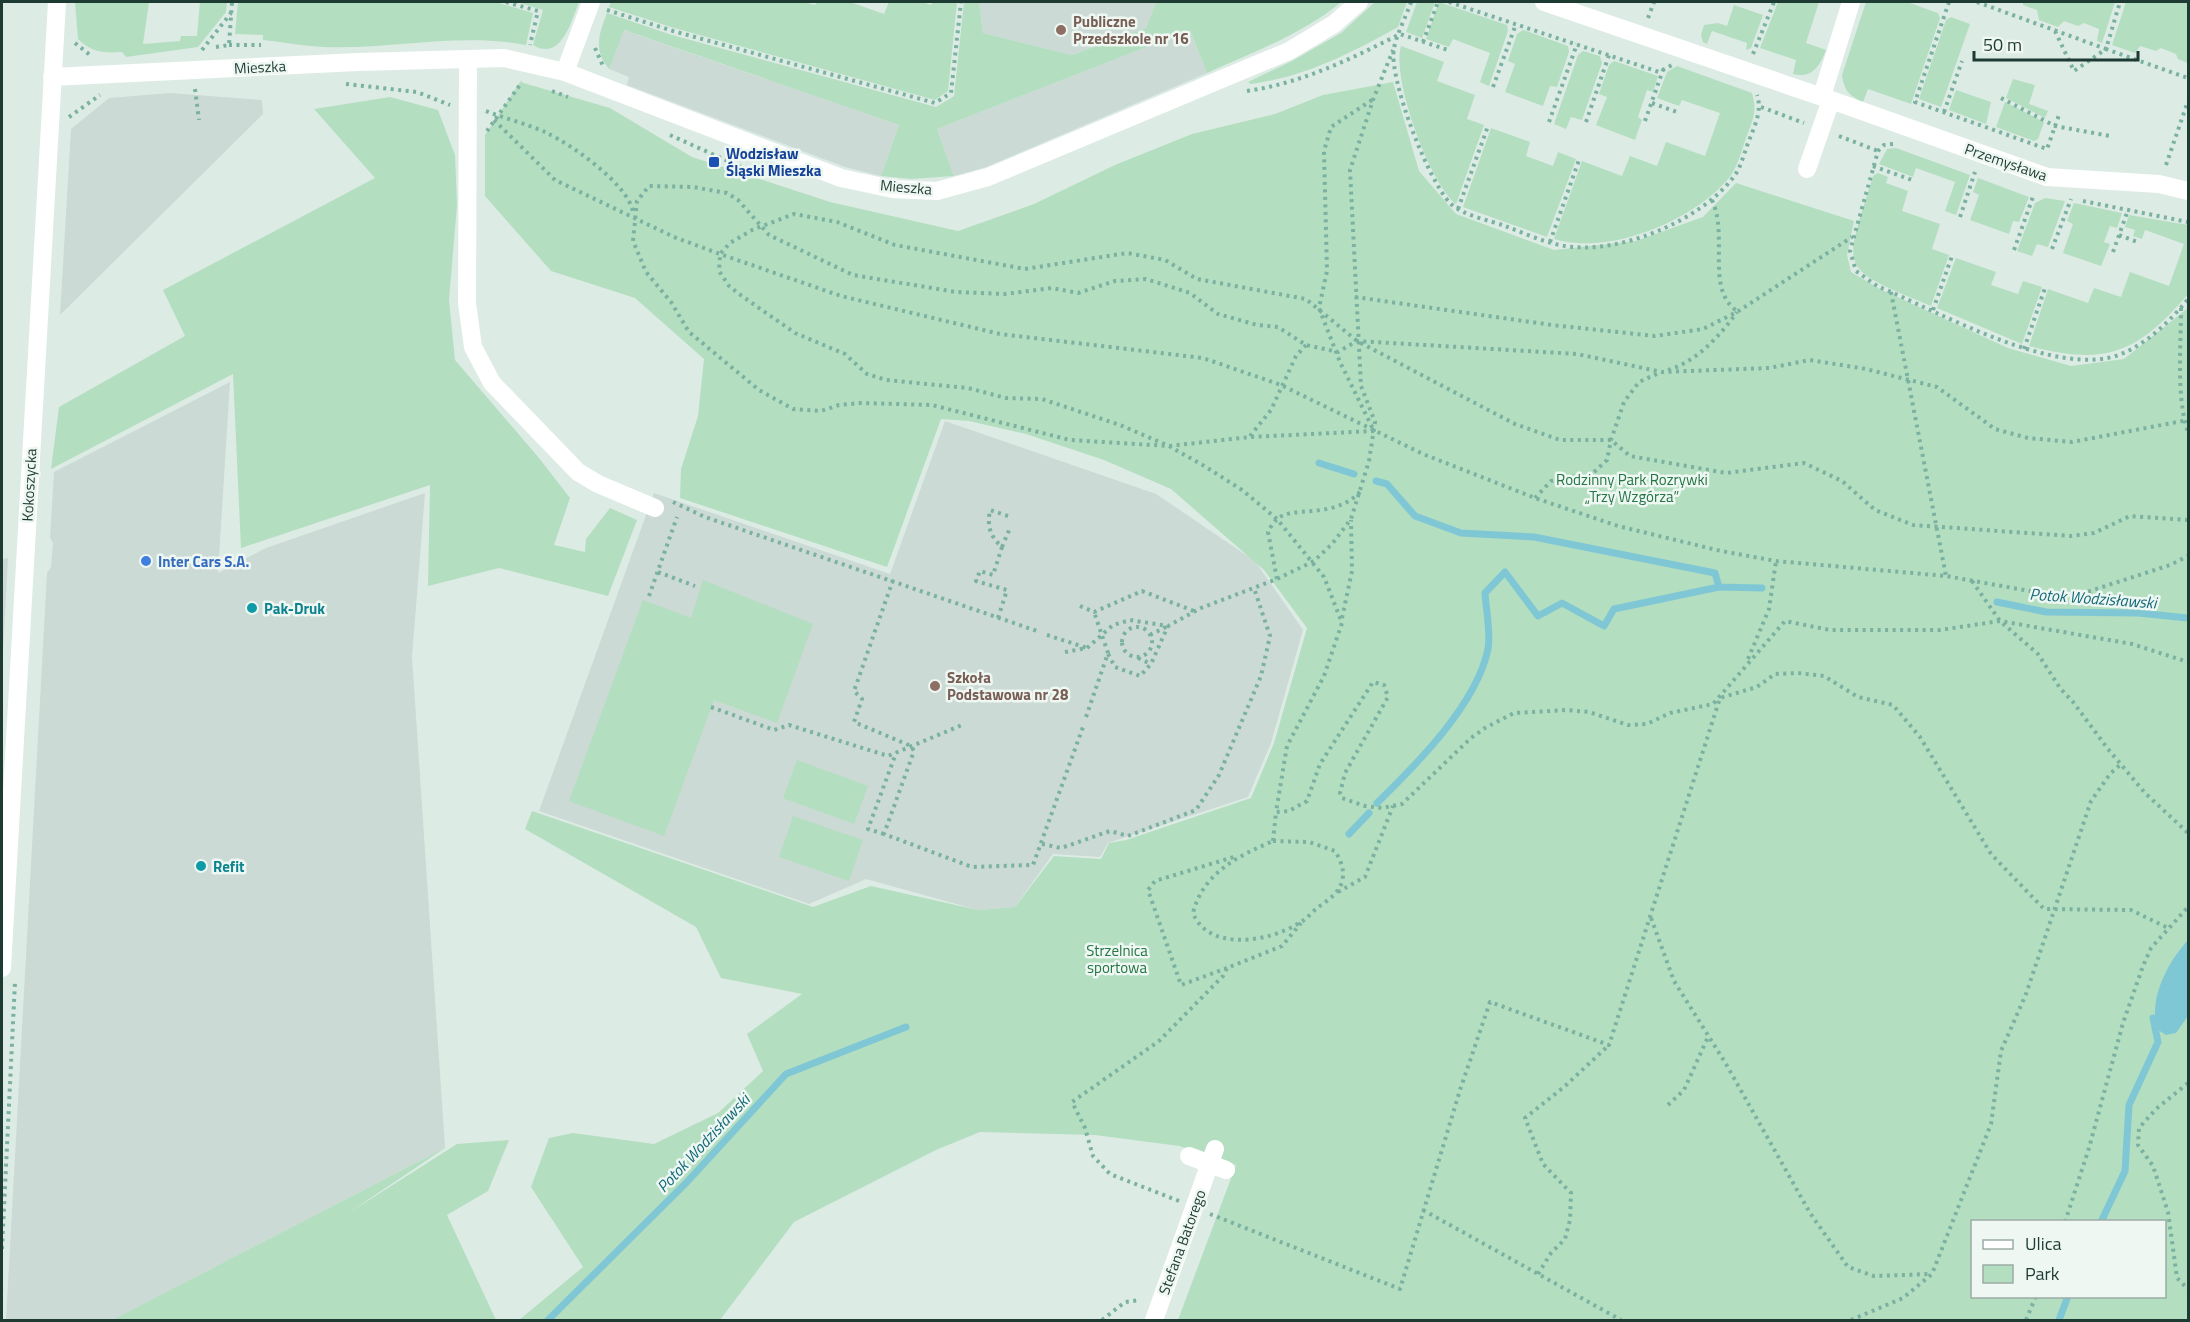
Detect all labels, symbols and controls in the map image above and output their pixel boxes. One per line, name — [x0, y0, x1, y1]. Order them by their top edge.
place label: Publiczne Przedszkole nr 16 — [1073, 10, 1189, 50]
marker: Publiczne Przedszkole nr 16 — [1054, 23, 1068, 37]
scale bar — [1974, 24, 2138, 62]
text: 50 m — [1983, 31, 2022, 58]
street label: Mieszka — [233, 54, 287, 80]
street label: Przemysława — [1962, 137, 2051, 187]
place label: Wodzisław Śląski Mieszka — [726, 142, 822, 182]
marker: Wodzisław Śląski Mieszka — [707, 155, 721, 169]
street label: Mieszka — [879, 173, 933, 201]
street label: Kokoszycka — [16, 447, 42, 522]
park label: Rodzinny Park Rozrywki „Trzy Wzgórza” — [1556, 468, 1708, 508]
place label: Inter Cars S.A. — [158, 550, 249, 573]
marker: Inter Cars S.A. — [139, 554, 153, 568]
water label: Potok Wodzisławski — [2029, 582, 2159, 615]
place label: Pak-Druk — [264, 597, 325, 620]
marker: Pak-Druk — [245, 601, 259, 615]
place label: Szkoła Podstawowa nr 28 — [947, 666, 1068, 706]
marker: Szkoła Podstawowa nr 28 — [928, 679, 942, 693]
place label: Refit — [213, 855, 245, 878]
marker: Refit — [194, 859, 208, 873]
park label: Strzelnica sportowa — [1086, 939, 1148, 979]
water label: Potok Wodzisławski — [651, 1087, 756, 1198]
street label: Stefana Batorego — [1152, 1186, 1212, 1298]
legend — [1971, 1220, 2166, 1298]
text: Ulica — [2025, 1230, 2062, 1257]
text: Park — [2025, 1260, 2060, 1287]

